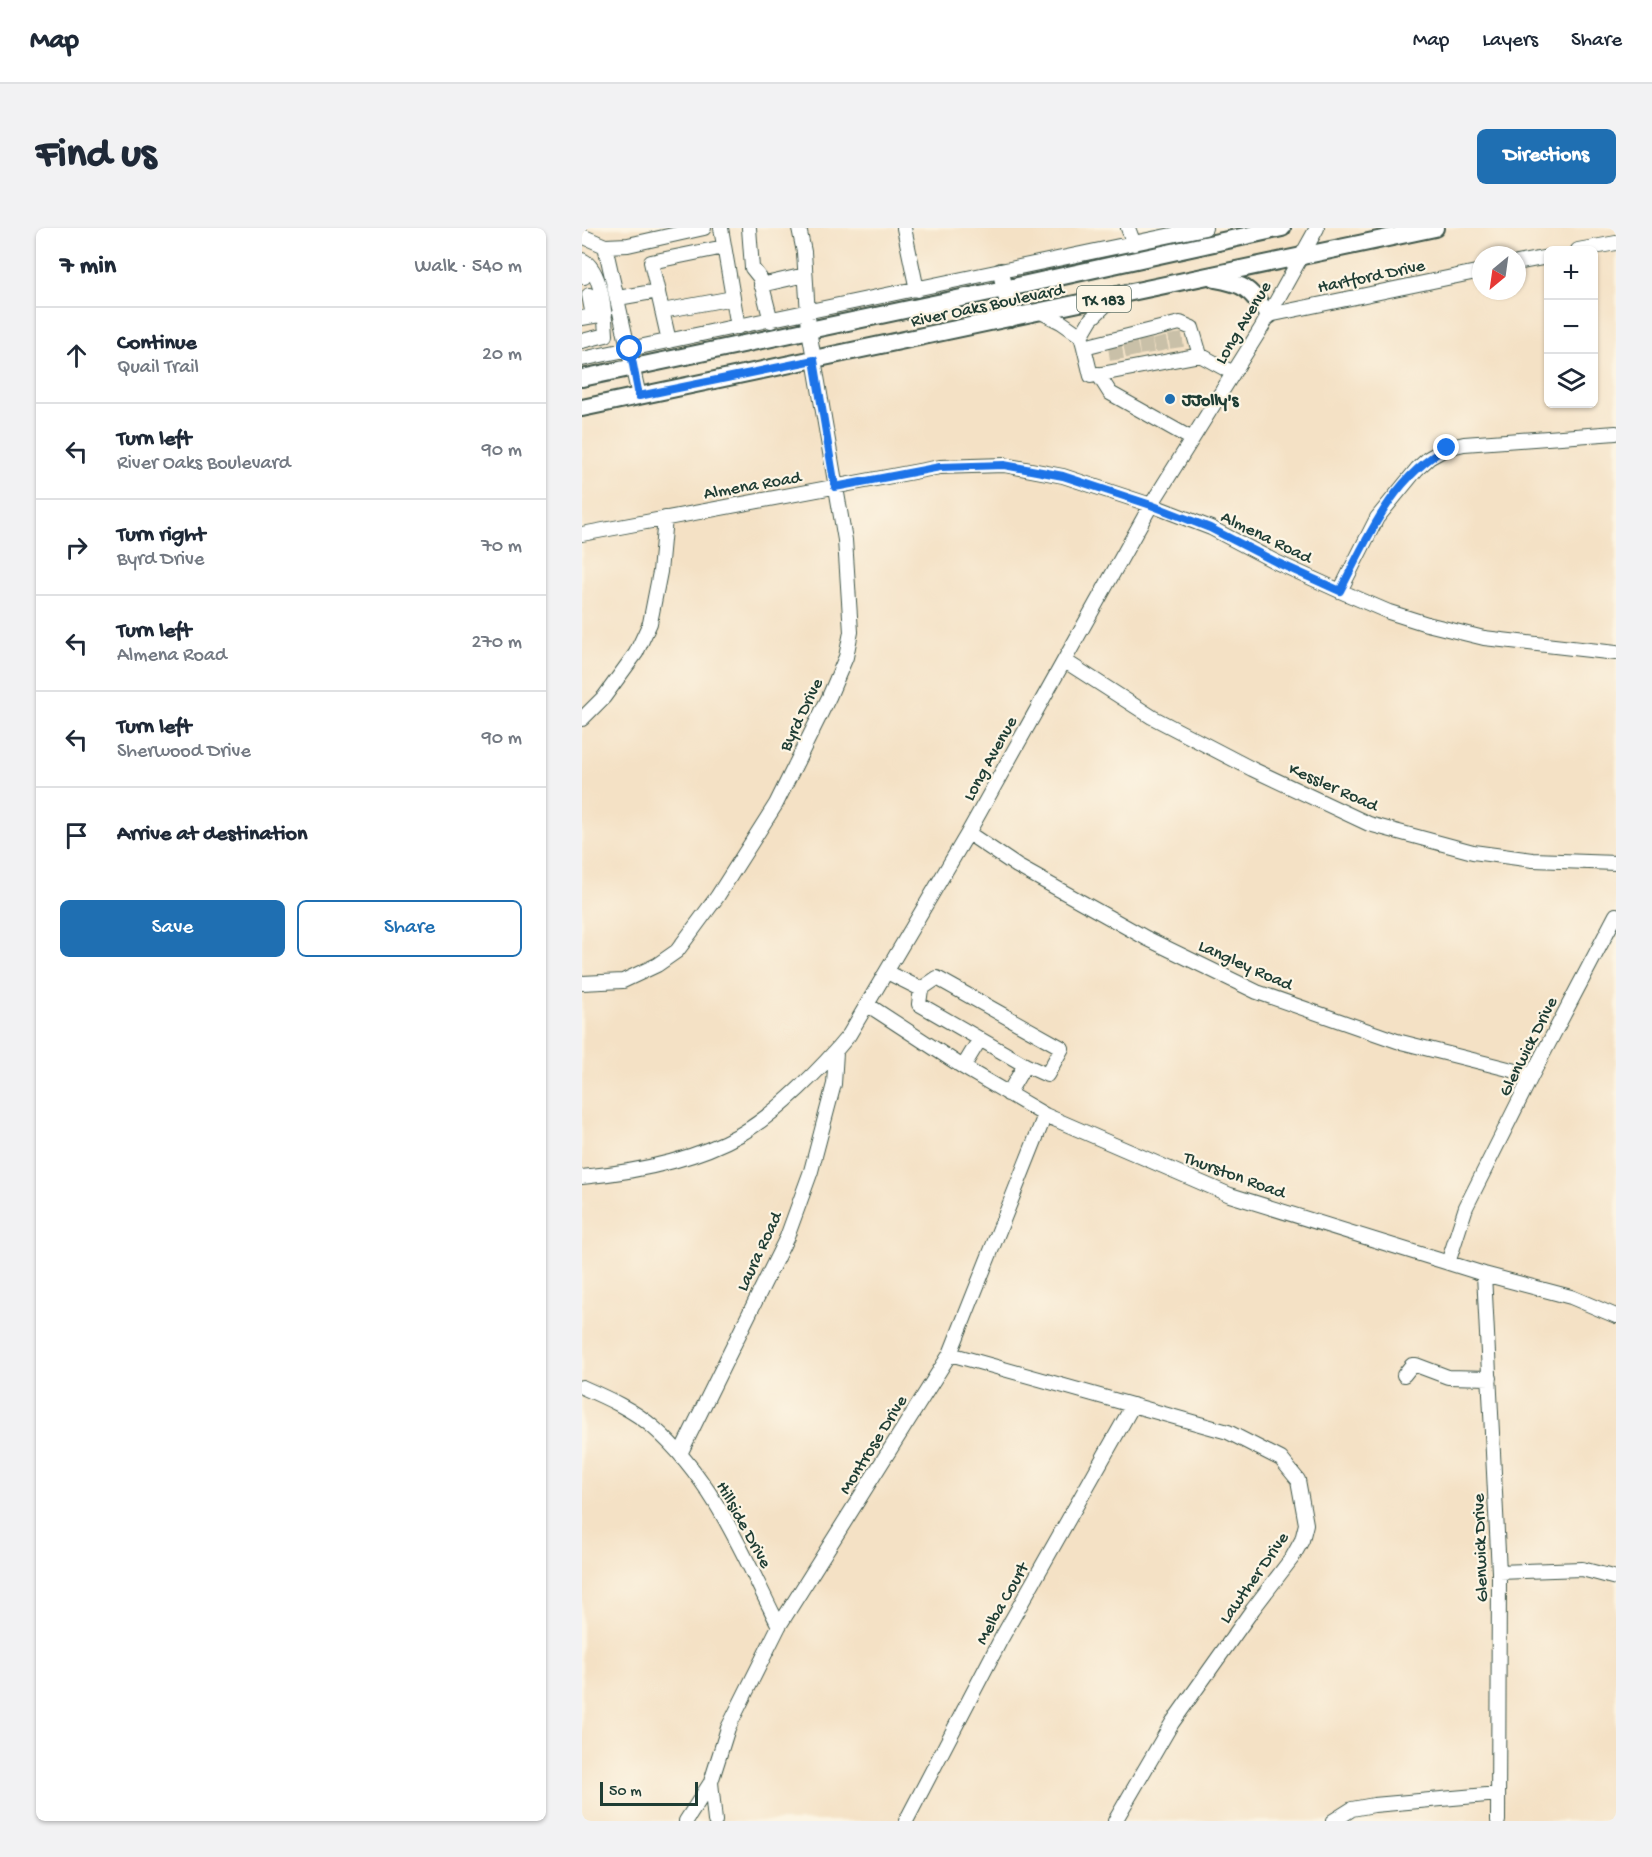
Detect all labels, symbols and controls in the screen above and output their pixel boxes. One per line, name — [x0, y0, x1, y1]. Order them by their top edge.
text: Map — [30, 25, 79, 58]
text: Map — [1413, 29, 1449, 54]
text: Layers — [1482, 29, 1538, 54]
text: Share — [1571, 29, 1622, 54]
button: Directions — [1477, 129, 1616, 184]
text: Find us — [36, 132, 156, 181]
north arrow — [1472, 246, 1526, 300]
map controls — [1544, 246, 1598, 408]
button: + — [1544, 246, 1598, 300]
text: 7 min — [60, 252, 116, 283]
text: Walk · 540 m — [415, 256, 522, 279]
street label: Hartford Drive — [1316, 256, 1428, 299]
street label: Long Avenue — [1211, 277, 1277, 369]
street label: River Oaks Boulevard — [909, 280, 1067, 333]
road number: TX 183 — [1077, 286, 1131, 312]
button: − — [1544, 300, 1598, 354]
text: Continue — [117, 331, 197, 357]
route start — [616, 335, 642, 361]
icon: ahead — [60, 339, 93, 372]
text: 20 m — [482, 344, 522, 367]
button: layers — [1544, 354, 1598, 408]
text: Quail Trail — [117, 357, 199, 380]
place label: JJolly's — [1181, 391, 1240, 412]
marker: JJolly's — [1163, 392, 1177, 406]
text: Turn left — [117, 427, 191, 453]
route end — [1433, 434, 1459, 460]
icon: left — [60, 435, 93, 468]
text: 90 m — [482, 440, 522, 463]
text: River Oaks Boulevard — [117, 453, 290, 476]
street label: Almena Road — [702, 467, 804, 505]
street label: Almena Road — [1217, 507, 1316, 570]
text: Turn right — [117, 523, 205, 549]
icon: right — [60, 531, 93, 564]
text: 70 m — [481, 536, 522, 559]
text: Byrd Drive — [117, 549, 204, 572]
text: Turn left — [117, 619, 191, 645]
icon: left — [60, 627, 93, 660]
text: 270 m — [472, 632, 522, 655]
text: Almena Road — [117, 645, 227, 668]
street label: Byrd Drive — [775, 675, 829, 756]
street label: Long Avenue — [959, 713, 1023, 805]
text: Turn left — [117, 715, 191, 741]
icon: left — [60, 723, 93, 756]
text: 90 m — [482, 728, 522, 751]
text: Sherwood Drive — [117, 741, 251, 764]
street label: Kessler Road — [1285, 759, 1382, 818]
icon: arrive — [60, 819, 93, 852]
text: Arrive at destination — [117, 822, 307, 848]
button: Save — [60, 900, 285, 957]
button: Share — [297, 900, 522, 957]
street label: Langley Road — [1195, 936, 1297, 997]
street label: Glenwick Drive — [1495, 993, 1564, 1100]
street label: Thurston Road — [1179, 1148, 1289, 1205]
street label: Laura Road — [733, 1208, 788, 1295]
street label: Montrose Drive — [835, 1391, 913, 1499]
street label: Hillside Drive — [710, 1478, 776, 1573]
street label: Glenwick Drive — [1469, 1493, 1494, 1603]
street label: Lawther Drive — [1216, 1528, 1295, 1628]
street label: Melba Court — [972, 1558, 1035, 1649]
scale bar — [600, 1779, 698, 1806]
text: 50 m — [609, 1783, 642, 1802]

